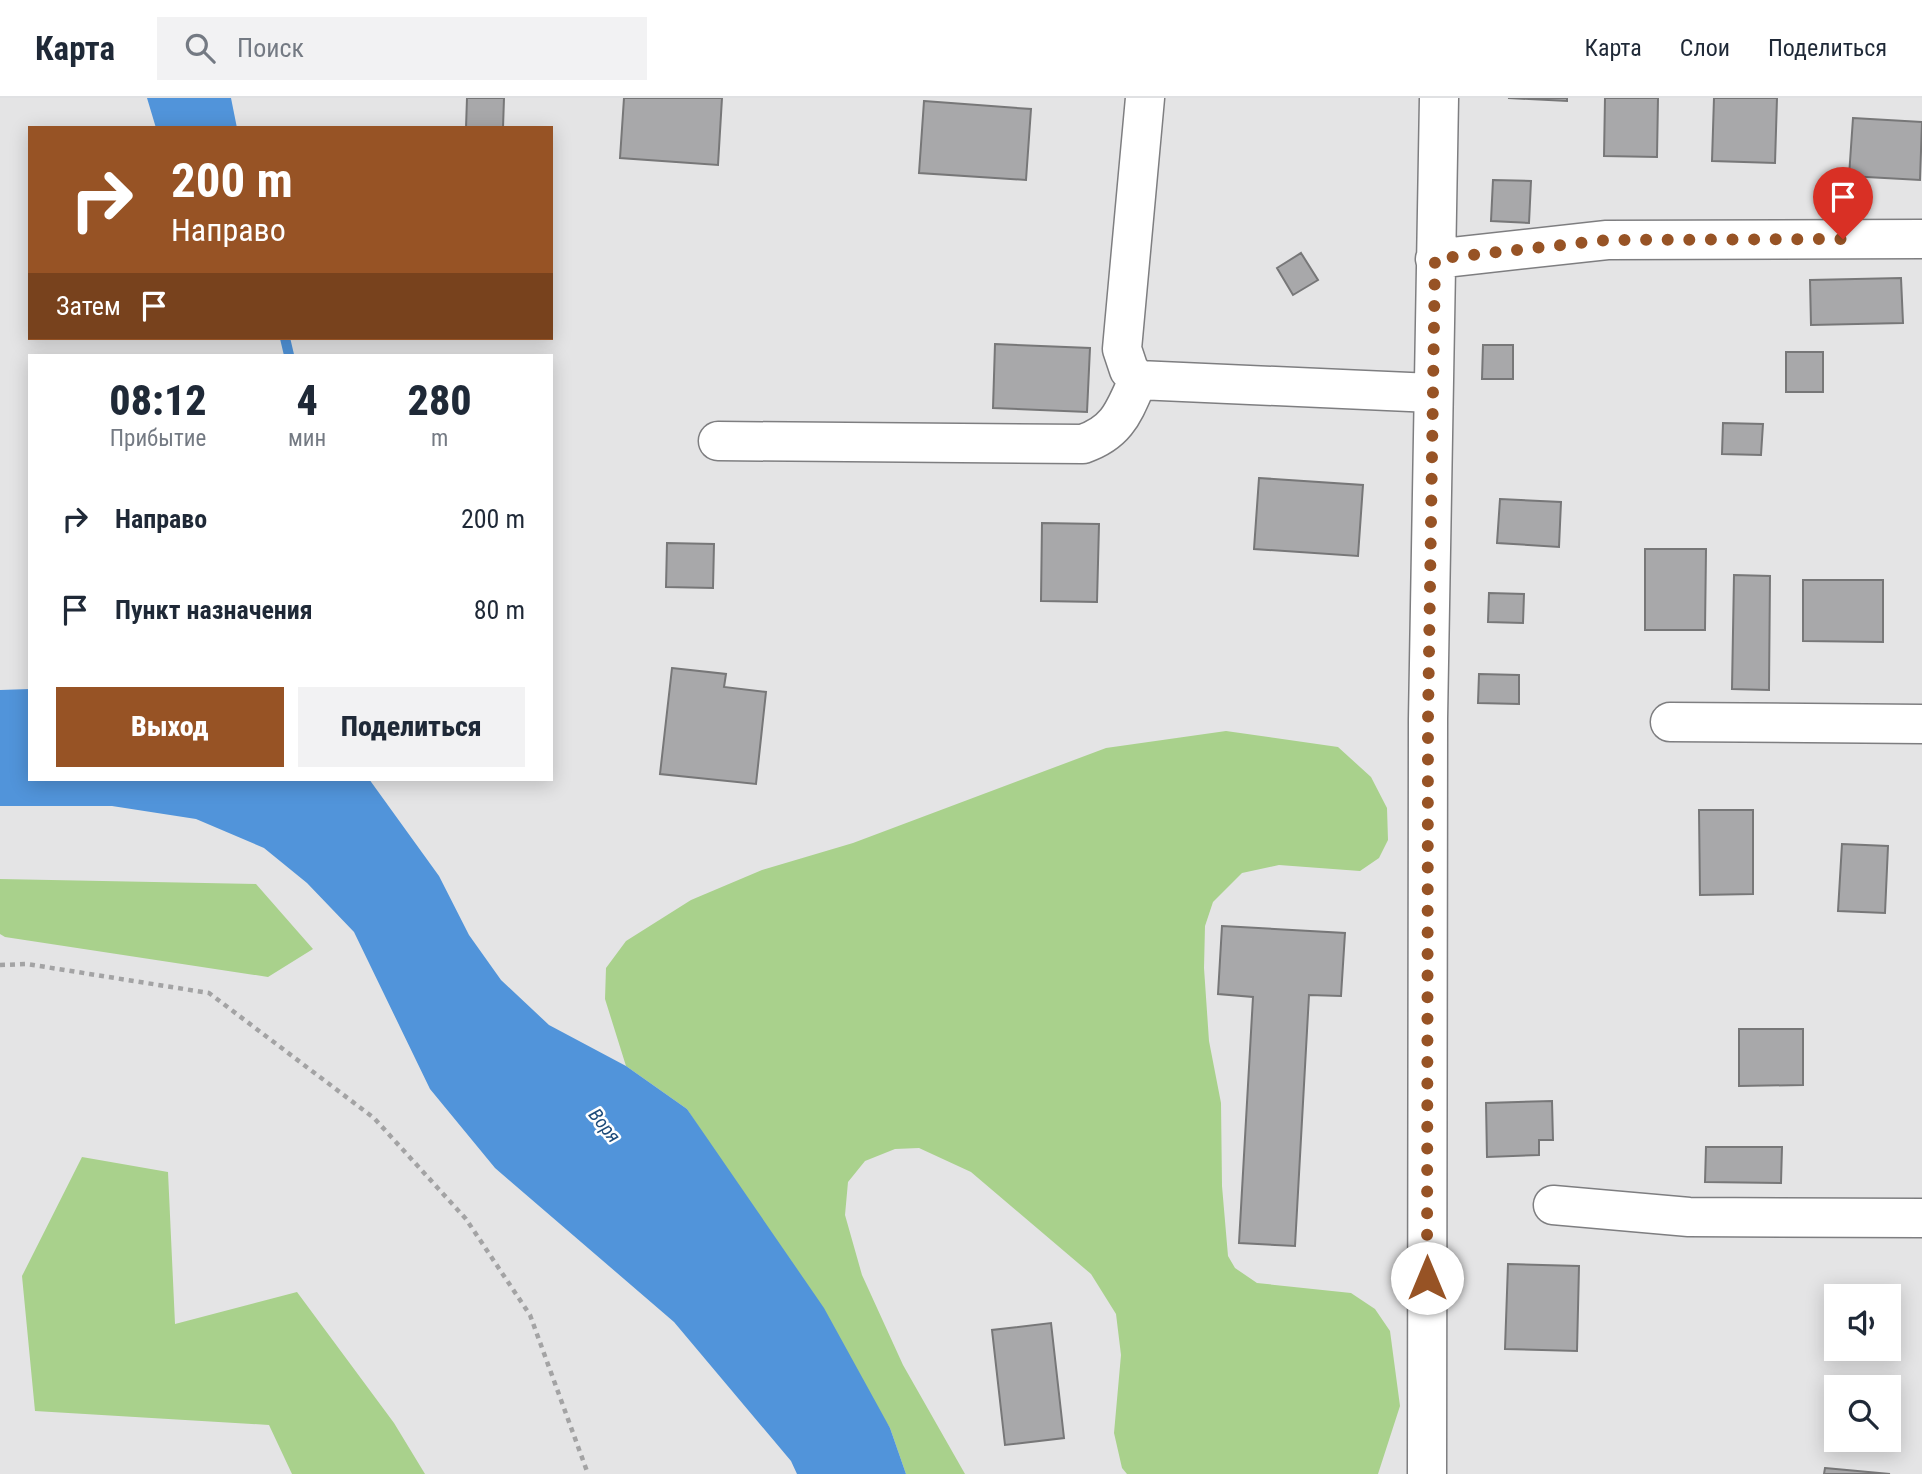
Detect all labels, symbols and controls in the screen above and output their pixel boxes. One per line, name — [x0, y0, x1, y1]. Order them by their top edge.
search box — [157, 17, 647, 80]
text: Карта — [35, 29, 115, 68]
icon: search — [181, 29, 219, 67]
text: Поиск — [237, 33, 304, 63]
text: Карта — [1584, 34, 1642, 62]
text: Слои — [1680, 34, 1730, 62]
text: Поделиться — [1768, 34, 1887, 62]
text: 200 m — [171, 152, 293, 209]
icon: right — [56, 154, 147, 245]
pin — [1813, 167, 1873, 239]
icon: arrive — [1824, 178, 1862, 216]
text: Направо — [171, 211, 286, 249]
icon: arrive — [135, 287, 173, 325]
text: Затем — [56, 291, 121, 321]
text: 08:12 — [109, 376, 207, 425]
text: 4 — [296, 376, 318, 425]
text: 280 — [408, 376, 472, 425]
text: Прибытие — [110, 425, 206, 452]
text: мин — [288, 425, 326, 452]
text: m — [431, 425, 448, 452]
icon: right — [56, 500, 94, 538]
text: Направо — [115, 504, 207, 534]
text: 200 m — [461, 504, 525, 534]
icon: arrive — [56, 591, 94, 629]
text: Пункт назначения — [115, 595, 313, 625]
text: 80 m — [474, 595, 525, 625]
button: Выход — [56, 687, 284, 767]
button: Поделиться — [298, 687, 525, 767]
water label: Воря — [584, 1104, 625, 1147]
position arrow — [1390, 1241, 1464, 1315]
map controls — [1824, 1284, 1901, 1452]
button: sound — [1824, 1284, 1901, 1361]
button: search — [1824, 1375, 1901, 1452]

